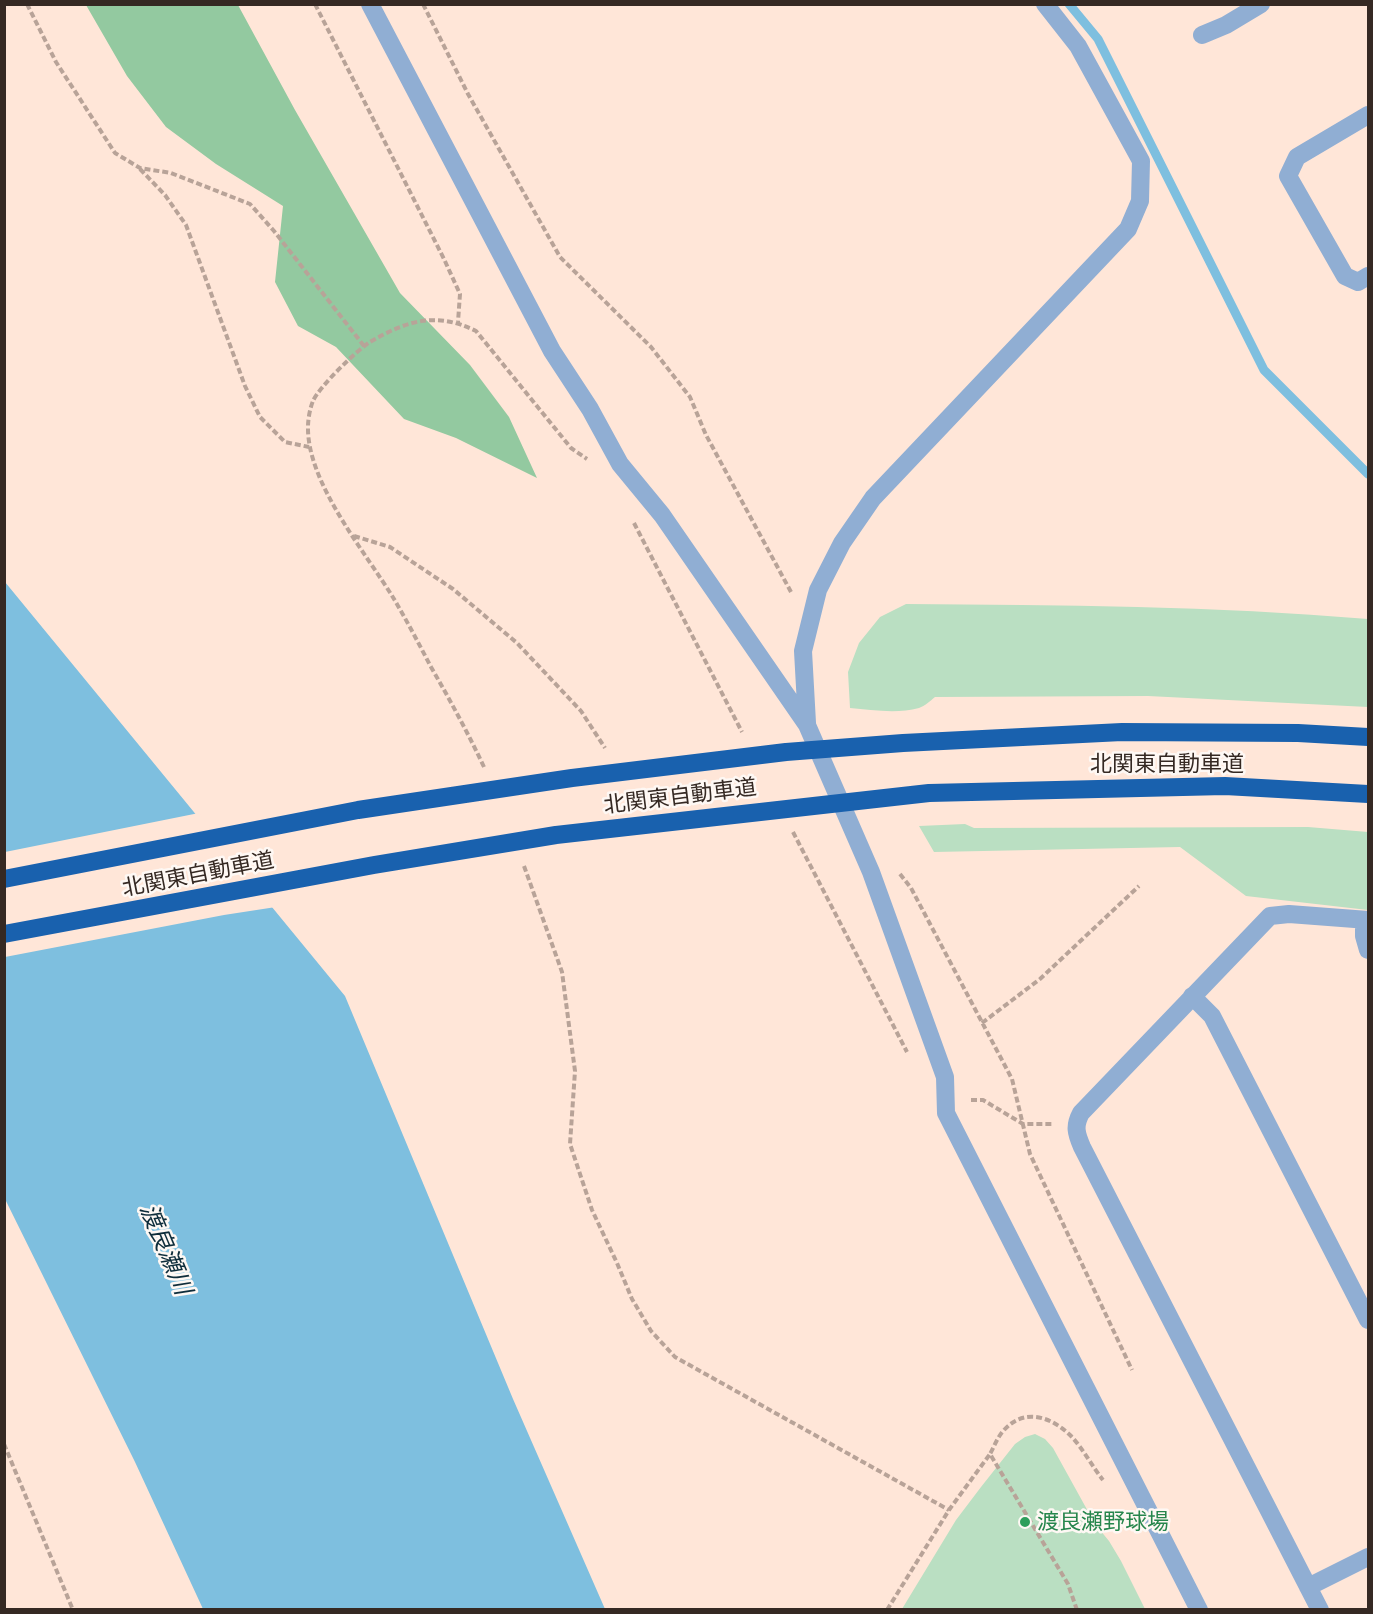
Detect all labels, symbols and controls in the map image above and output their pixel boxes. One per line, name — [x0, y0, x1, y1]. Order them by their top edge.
street label: 北関東自動車道 — [1090, 751, 1244, 777]
street label: 北関東自動車道 — [602, 774, 758, 818]
street label: 北関東自動車道 — [120, 846, 276, 902]
water label: 渡良瀬川 — [134, 1199, 198, 1299]
place label: 渡良瀬野球場 — [1037, 1509, 1169, 1535]
marker: 渡良瀬野球場 — [1018, 1515, 1032, 1529]

